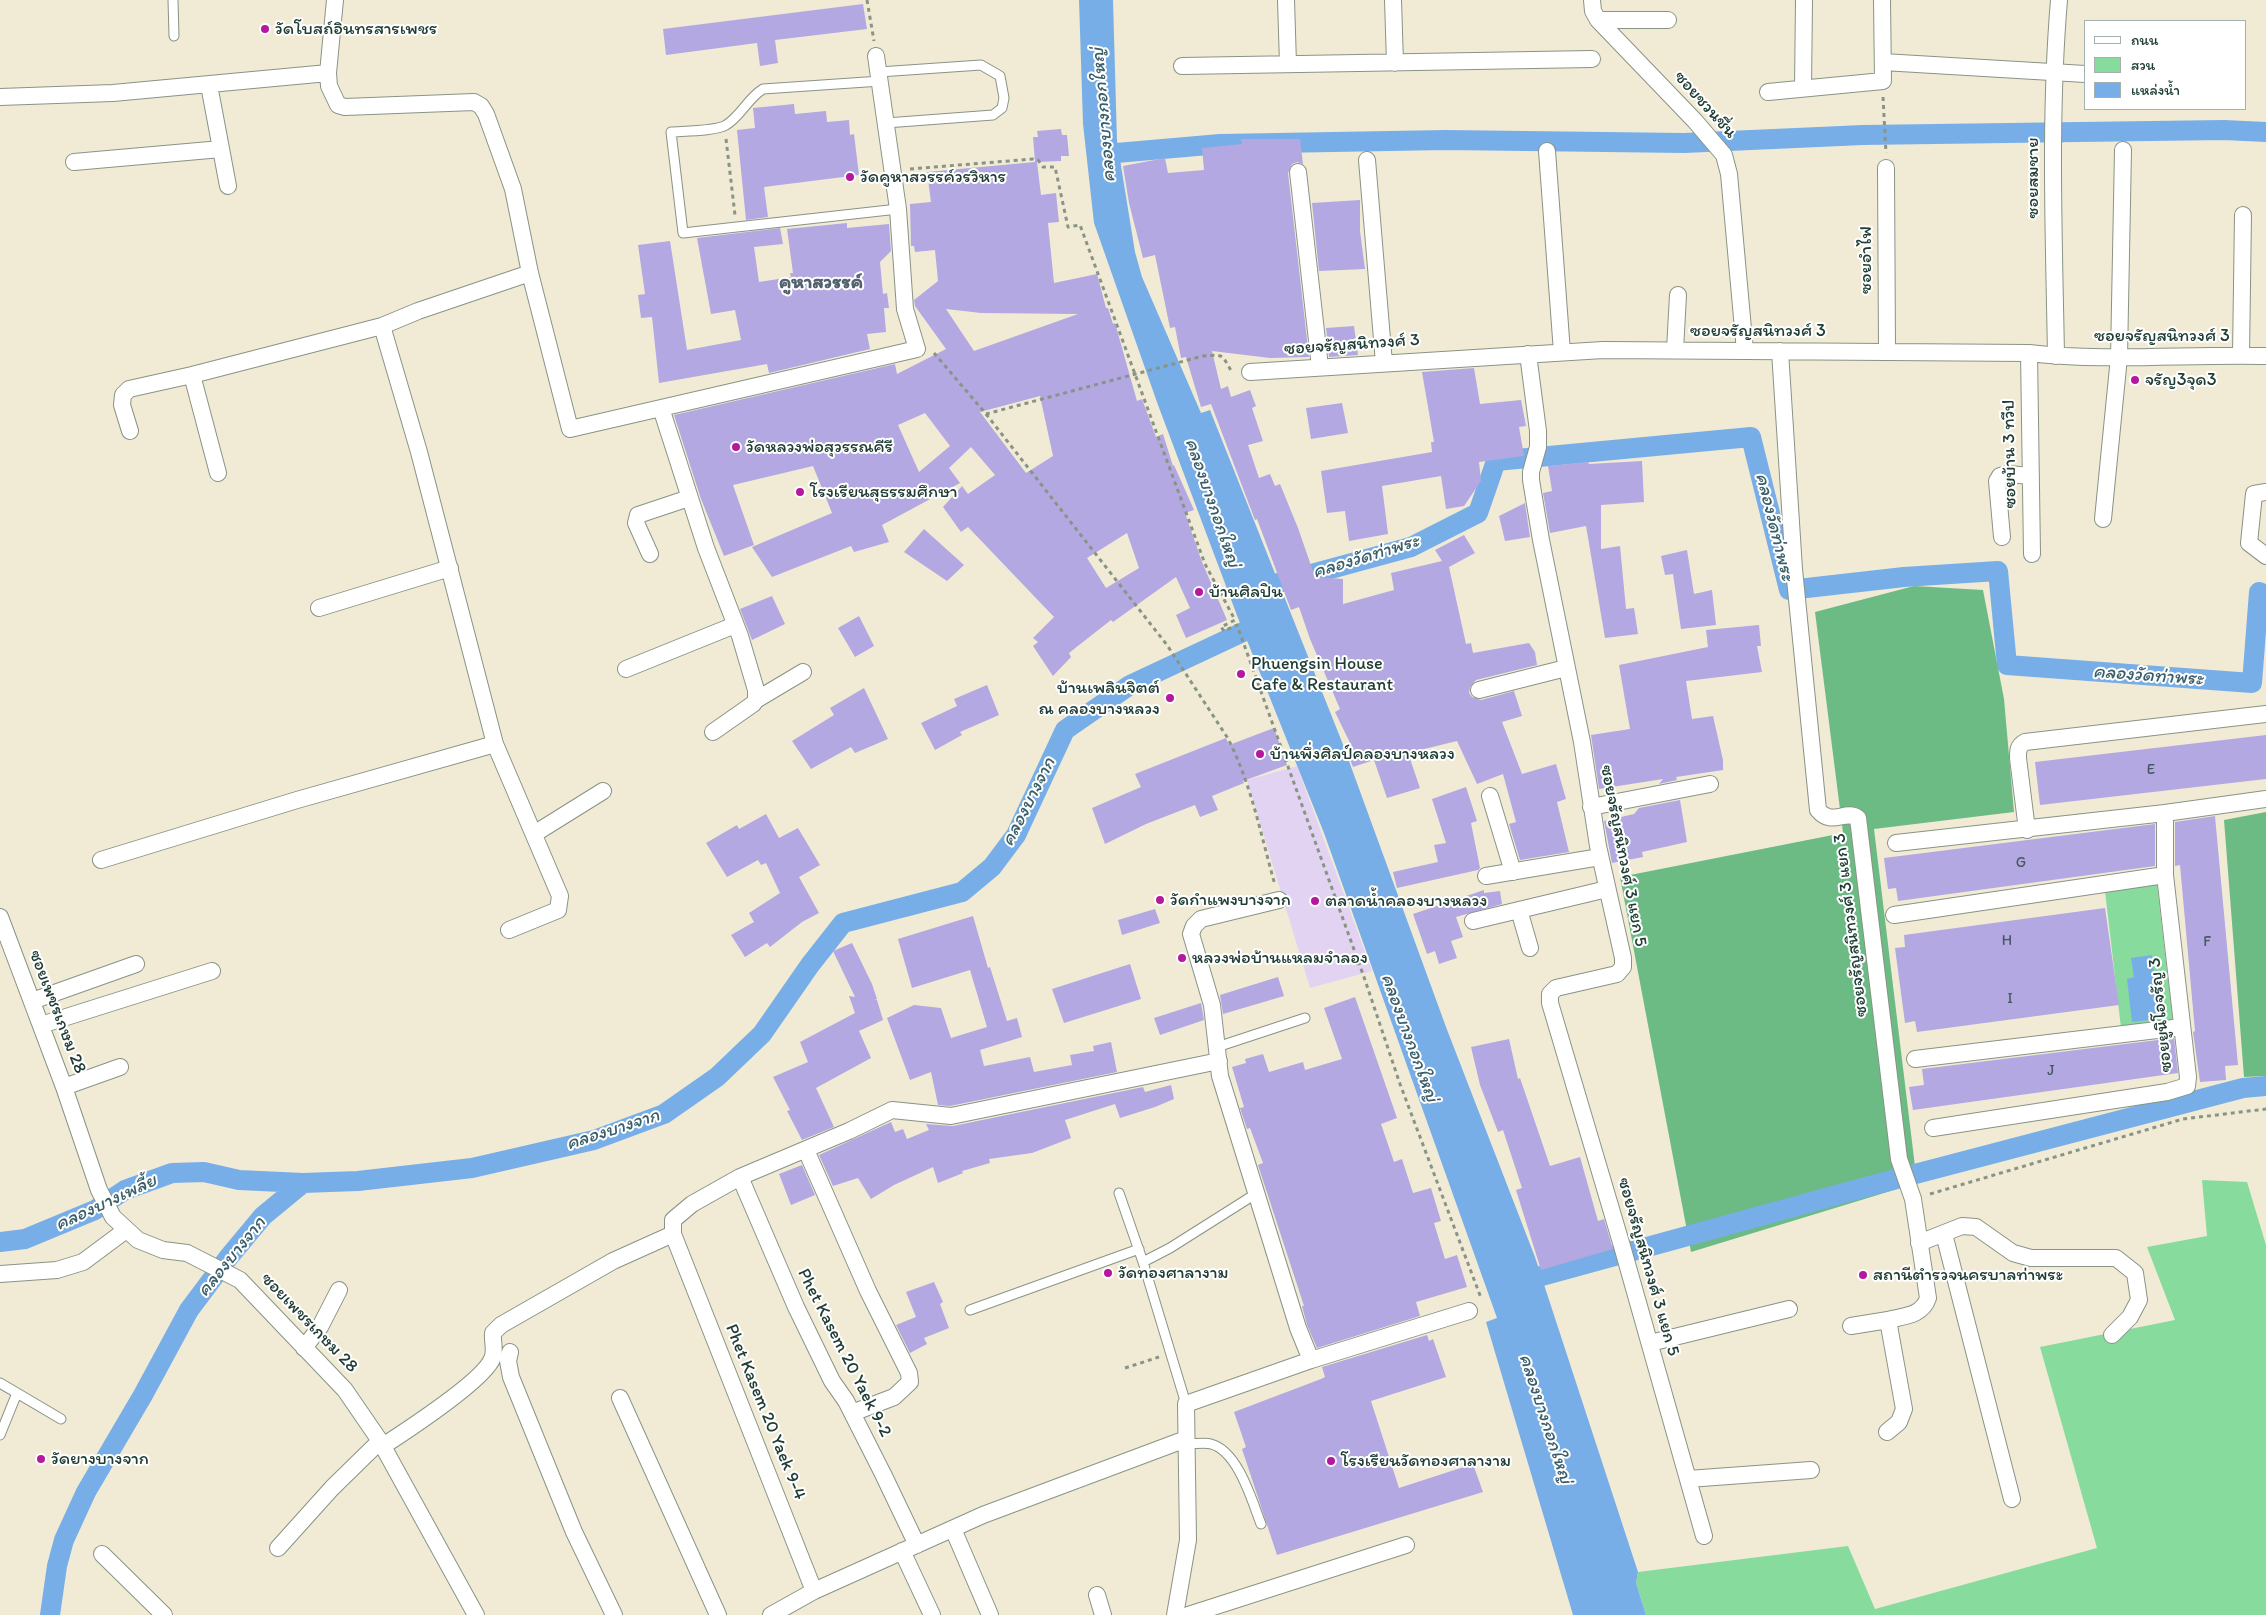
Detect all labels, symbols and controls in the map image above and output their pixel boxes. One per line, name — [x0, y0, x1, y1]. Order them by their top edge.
place label: วัดโบสถ์อินทรสารเพชร — [275, 18, 437, 40]
legend — [2084, 20, 2246, 110]
marker: วัดโบสถ์อินทรสารเพชร — [259, 23, 271, 35]
text: ถนน — [2131, 31, 2159, 49]
water label: คลองบางกอกใหญ่ — [1087, 47, 1121, 183]
text: สวน — [2131, 56, 2155, 74]
street label: ซอยชวนชื่น — [1669, 67, 1741, 143]
text: แหล่งน้ำ — [2131, 81, 2180, 99]
street label: ซอยสมชาย — [2022, 138, 2044, 218]
place label: วัดคูหาสวรรค์วรวิหาร — [860, 166, 1006, 188]
marker: วัดคูหาสวรรค์วรวิหาร — [844, 171, 856, 183]
street label: ซอยอำไฟ — [1855, 226, 1877, 294]
district label: คูหาสวรรค์ — [779, 271, 863, 295]
street label: ซอยจรัญสนิทวงศ์ 3 — [1690, 320, 1826, 342]
street label: ซอยจรัญสนิทวงศ์ 3 — [2094, 325, 2230, 347]
street label: ซอยจรัญสนิทวงศ์ 3 — [1284, 329, 1420, 361]
place label: จรัญ3จุด3 — [2145, 369, 2217, 391]
marker: จรัญ3จุด3 — [2129, 374, 2141, 386]
street label: ซอยบ้าน 3 ทวีป — [1998, 399, 2022, 509]
water label: คลองบางกอกใหญ่ — [1179, 435, 1245, 571]
place label: วัดหลวงพ่อสุวรรณคีรี — [746, 436, 893, 458]
marker: วัดหลวงพ่อสุวรรณคีรี — [730, 441, 742, 453]
water label: คลองวัดท่าพระ — [1750, 471, 1798, 583]
place label: โรงเรียนสุธรรมศึกษา — [810, 481, 957, 503]
marker: โรงเรียนสุธรรมศึกษา — [794, 486, 806, 498]
water label: คลองวัดท่าพระ — [1310, 530, 1422, 584]
place label: บ้านศิลปิน — [1209, 581, 1283, 603]
marker: บ้านศิลปิน — [1193, 586, 1205, 598]
place label: Phuengsin House Cafe & Restaurant — [1251, 653, 1393, 696]
water label: คลองวัดท่าพระ — [2092, 661, 2204, 691]
marker: Phuengsin House Cafe & Restaurant — [1235, 668, 1247, 680]
place label: บ้านเพลินจิตต์ ณ คลองบางหลวง — [1039, 677, 1160, 720]
marker: บ้านเพลินจิตต์ ณ คลองบางหลวง — [1164, 692, 1176, 704]
place label: บ้านพึ่งศิลป์คลองบางหลวง — [1270, 743, 1455, 765]
marker: บ้านพึ่งศิลป์คลองบางหลวง — [1254, 748, 1266, 760]
water label: คลองบางจาก — [997, 754, 1061, 850]
house number: E — [2147, 761, 2155, 779]
street label: ซอยจรัญสนิทวงศ์ 3 แยก 5 — [1595, 763, 1651, 949]
street label: ซอยจรัญสนิทวงศ์ 3 แยก 3 — [1829, 832, 1873, 1018]
house number: G — [2016, 854, 2026, 872]
place label: วัดกำแพงบางจาก — [1170, 889, 1291, 911]
place label: ตลาดน้ำคลองบางหลวง — [1325, 890, 1487, 912]
marker: วัดกำแพงบางจาก — [1154, 894, 1166, 906]
marker: ตลาดน้ำคลองบางหลวง — [1309, 895, 1321, 907]
house number: H — [2002, 932, 2012, 950]
house number: F — [2203, 933, 2211, 951]
street label: ซอยเพชรเกษม 28 — [24, 947, 90, 1077]
place label: หลวงพ่อบ้านแหลมจำลอง — [1192, 947, 1368, 969]
marker: หลวงพ่อบ้านแหลมจำลอง — [1176, 952, 1188, 964]
street label: ซอยยูนิโอจรัญ 3 — [2144, 957, 2178, 1073]
water label: คลองบางกอกใหญ่ — [1375, 971, 1443, 1105]
house number: I — [2007, 990, 2013, 1008]
house number: J — [2047, 1062, 2055, 1080]
water label: คลองบางจาก — [563, 1104, 663, 1156]
water label: คลองบางเพลี้ย — [52, 1170, 160, 1236]
street label: ซอยจรัญสนิทวงศ์ 3 แยก 5 — [1612, 1175, 1684, 1359]
water label: คลองบางจาก — [193, 1212, 271, 1302]
place label: วัดทองศาลางาม — [1118, 1262, 1228, 1284]
place label: สถานีตำรวจนครบาลท่าพระ — [1873, 1264, 2063, 1286]
street label: Phet Kasem 20 Yaek 9-2 — [792, 1265, 896, 1441]
marker: วัดทองศาลางาม — [1102, 1267, 1114, 1279]
street label: ซอยเพชรเกษม 28 — [256, 1269, 362, 1377]
marker: สถานีตำรวจนครบาลท่าพระ — [1857, 1269, 1869, 1281]
street label: Phet Kasem 20 Yaek 9-4 — [720, 1321, 810, 1503]
water label: คลองบางกอกใหญ่ — [1513, 1351, 1577, 1487]
place label: วัดยางบางจาก — [51, 1448, 149, 1470]
place label: โรงเรียนวัดทองศาลางาม — [1341, 1450, 1511, 1472]
marker: วัดยางบางจาก — [35, 1453, 47, 1465]
marker: โรงเรียนวัดทองศาลางาม — [1325, 1455, 1337, 1467]

